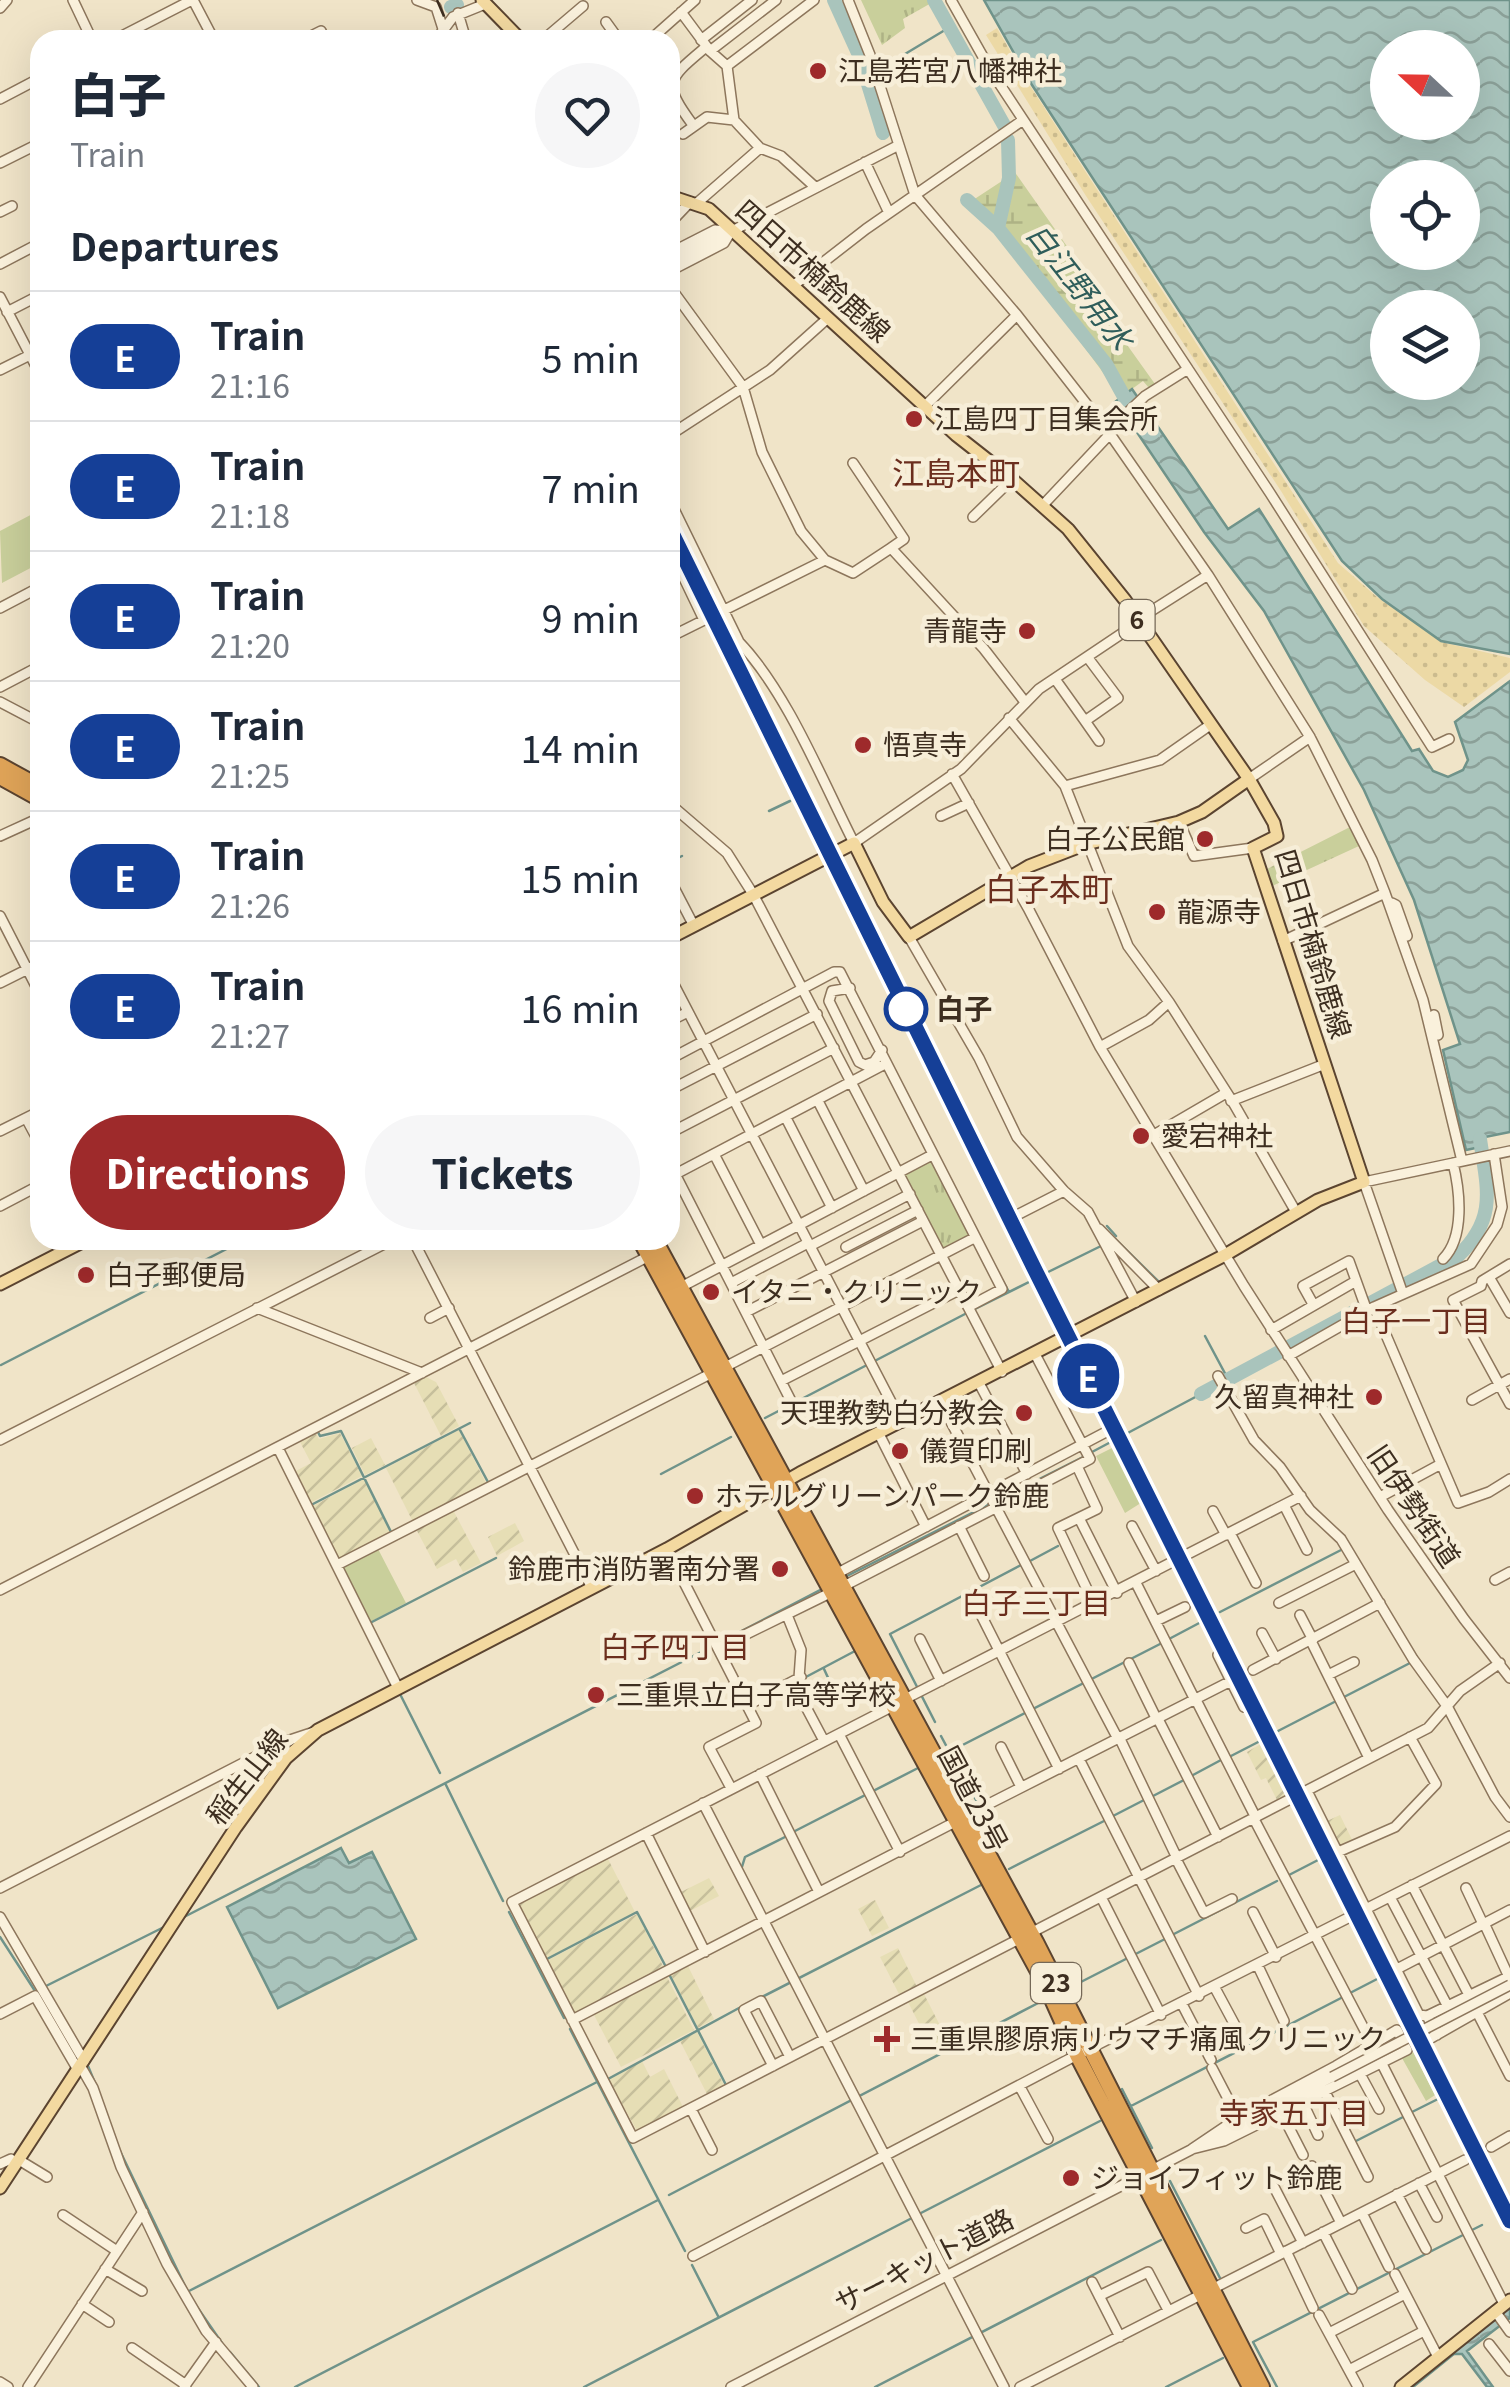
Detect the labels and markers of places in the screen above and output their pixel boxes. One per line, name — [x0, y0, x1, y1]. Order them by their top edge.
place label: 江島若宮八幡神社 — [838, 49, 1062, 89]
marker: 江島若宮八幡神社 — [807, 60, 829, 82]
place label: 江島四丁目集会所 — [934, 397, 1158, 437]
marker: 江島四丁目集会所 — [903, 408, 925, 430]
place label: 青龍寺 — [923, 609, 1007, 649]
marker: 青龍寺 — [1016, 620, 1038, 642]
place label: 悟真寺 — [883, 723, 967, 763]
marker: 悟真寺 — [852, 734, 874, 756]
place label: 白子公民館 — [1045, 817, 1185, 857]
marker: 白子公民館 — [1194, 828, 1216, 850]
place label: 龍源寺 — [1177, 890, 1261, 930]
marker: 龍源寺 — [1146, 901, 1168, 923]
place label: 白子 — [936, 987, 992, 1027]
marker: 白子 — [885, 988, 927, 1030]
place label: 愛宕神社 — [1161, 1114, 1273, 1154]
marker: 愛宕神社 — [1130, 1125, 1152, 1147]
place label: 白子郵便局 — [106, 1253, 246, 1293]
marker: 白子郵便局 — [75, 1264, 97, 1286]
place label: イタニ・クリニック — [731, 1270, 982, 1310]
marker: イタニ・クリニック — [700, 1281, 722, 1303]
place label: 久留真神社 — [1214, 1375, 1354, 1415]
marker: 久留真神社 — [1363, 1386, 1385, 1408]
place label: 天理教勢白分教会 — [780, 1391, 1004, 1431]
marker: 天理教勢白分教会 — [1013, 1402, 1035, 1424]
place label: 儀賀印刷 — [920, 1429, 1032, 1469]
marker: 儀賀印刷 — [889, 1440, 911, 1462]
place label: ホテルグリーンパーク鈴鹿 — [715, 1474, 1050, 1514]
marker: ホテルグリーンパーク鈴鹿 — [684, 1485, 706, 1507]
place label: 鈴鹿市消防署南分署 — [508, 1547, 760, 1587]
marker: 鈴鹿市消防署南分署 — [769, 1558, 791, 1580]
place label: 三重県立白子高等学校 — [616, 1673, 896, 1713]
marker: 三重県立白子高等学校 — [585, 1684, 607, 1706]
place label: 三重県膠原病リウマチ痛風クリニック — [910, 2017, 1386, 2057]
marker: 三重県膠原病リウマチ痛風クリニック — [874, 2026, 900, 2052]
place label: ジョイフィット鈴鹿 — [1091, 2156, 1342, 2196]
marker: ジョイフィット鈴鹿 — [1060, 2167, 1082, 2189]

